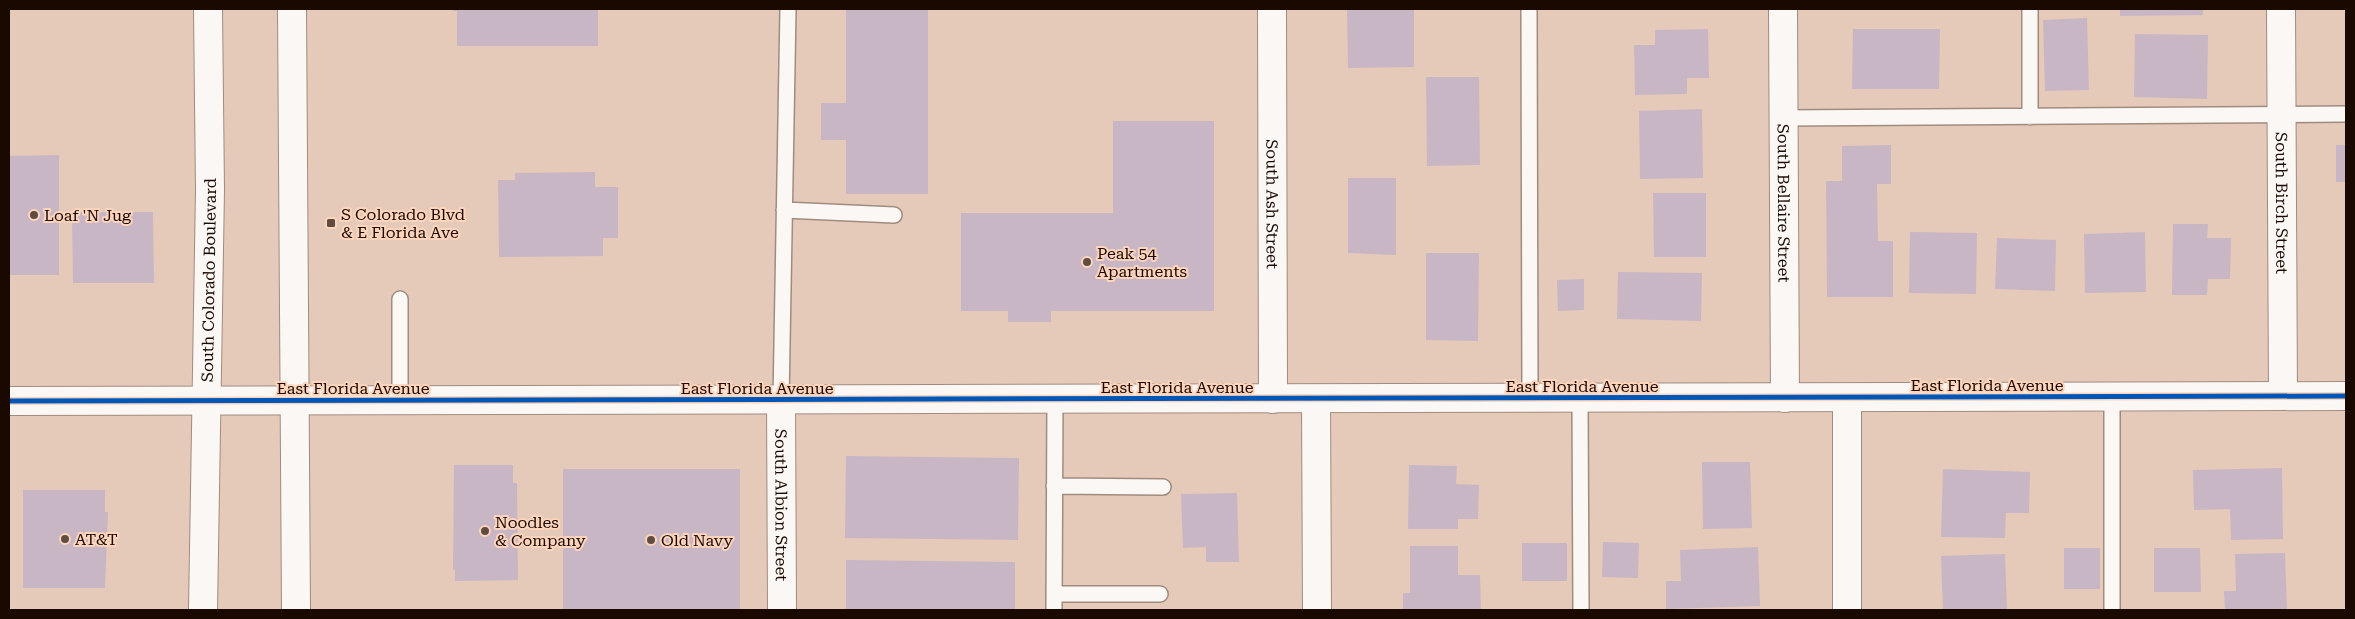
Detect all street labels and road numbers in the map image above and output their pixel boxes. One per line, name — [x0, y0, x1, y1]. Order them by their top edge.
street label: South Bellaire Street — [1774, 124, 1793, 282]
street label: South Birch Street — [2272, 132, 2291, 274]
street label: South Ash Street — [1262, 139, 1282, 269]
street label: South Colorado Boulevard — [198, 178, 220, 382]
street label: East Florida Avenue — [1910, 376, 2064, 395]
street label: East Florida Avenue — [1505, 377, 1659, 396]
street label: East Florida Avenue — [1100, 378, 1254, 397]
street label: East Florida Avenue — [276, 379, 430, 398]
street label: East Florida Avenue — [680, 379, 834, 398]
street label: South Albion Street — [771, 429, 791, 581]

